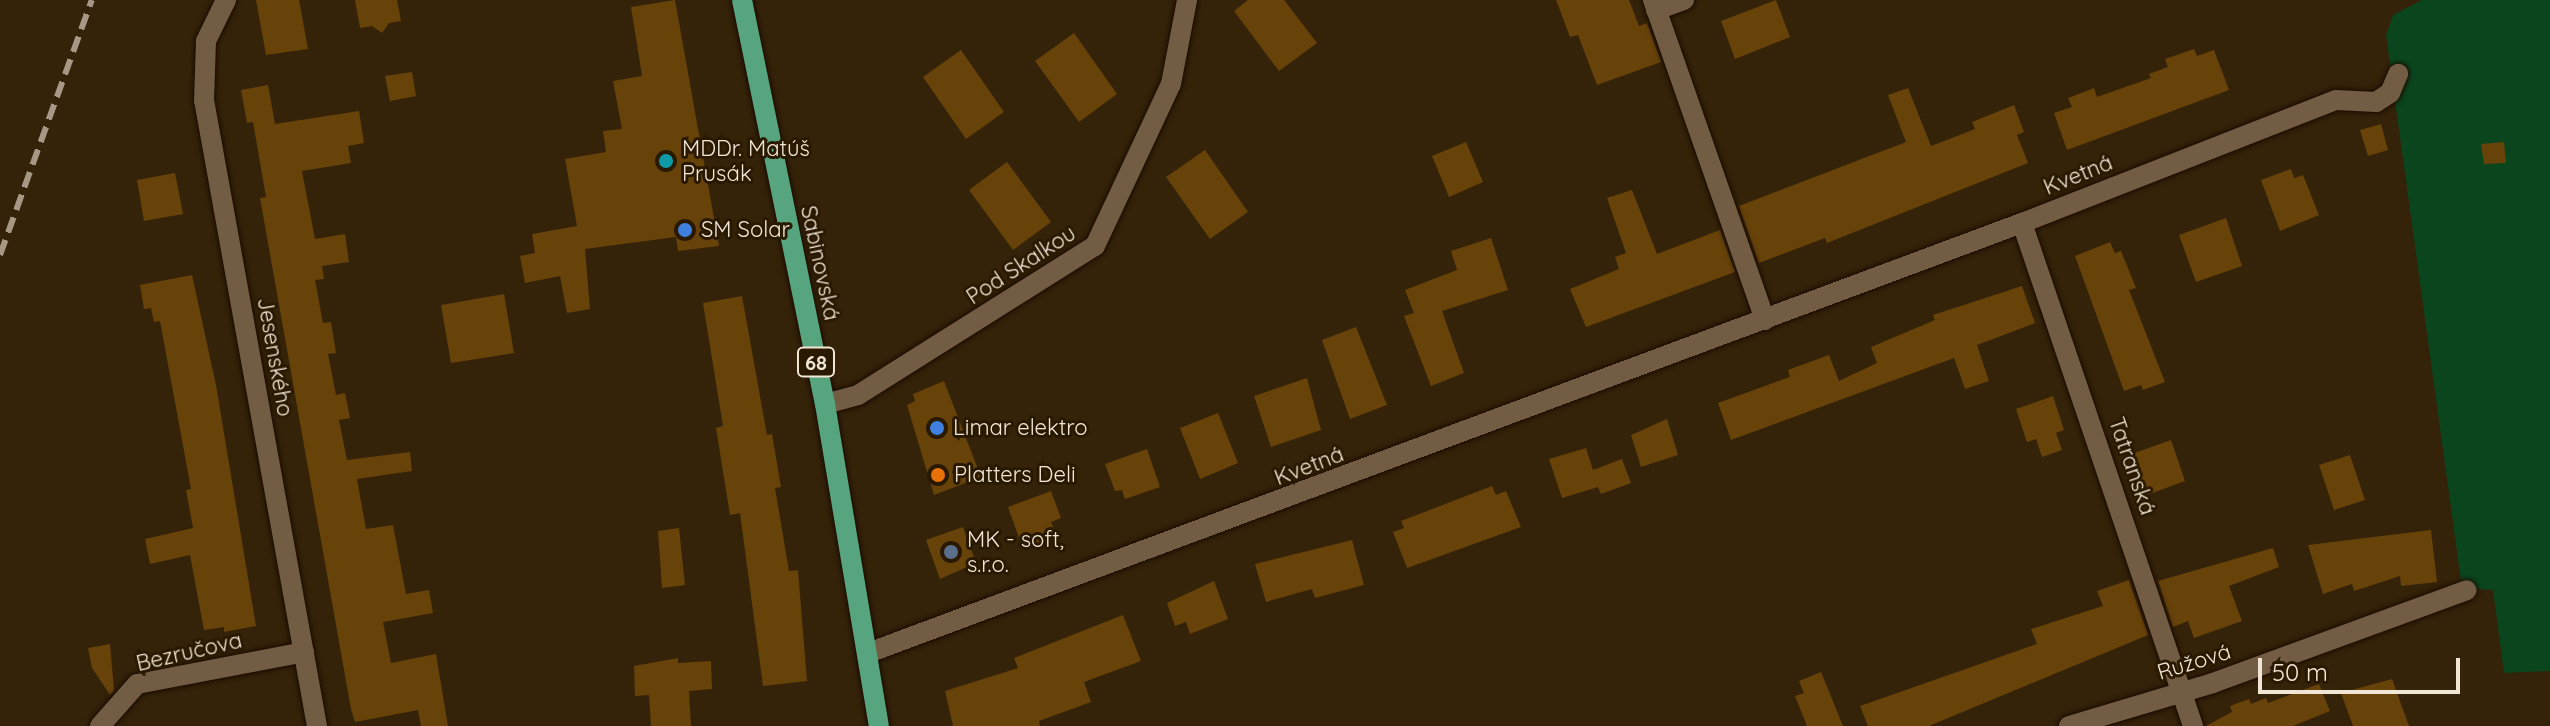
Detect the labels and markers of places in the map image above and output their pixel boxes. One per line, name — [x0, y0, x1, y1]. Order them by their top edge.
place label: MDDr. Matúš Prusák — [682, 135, 810, 186]
marker: MDDr. Matúš Prusák — [657, 152, 675, 170]
place label: SM Solar — [701, 217, 790, 243]
marker: SM Solar — [676, 221, 694, 239]
place label: Limar elektro — [953, 415, 1087, 441]
marker: Limar elektro — [928, 419, 946, 437]
place label: Platters Deli — [954, 462, 1076, 488]
marker: Platters Deli — [929, 466, 947, 484]
place label: MK - soft, s.r.o. — [967, 526, 1064, 578]
marker: MK - soft, s.r.o. — [942, 543, 960, 561]

